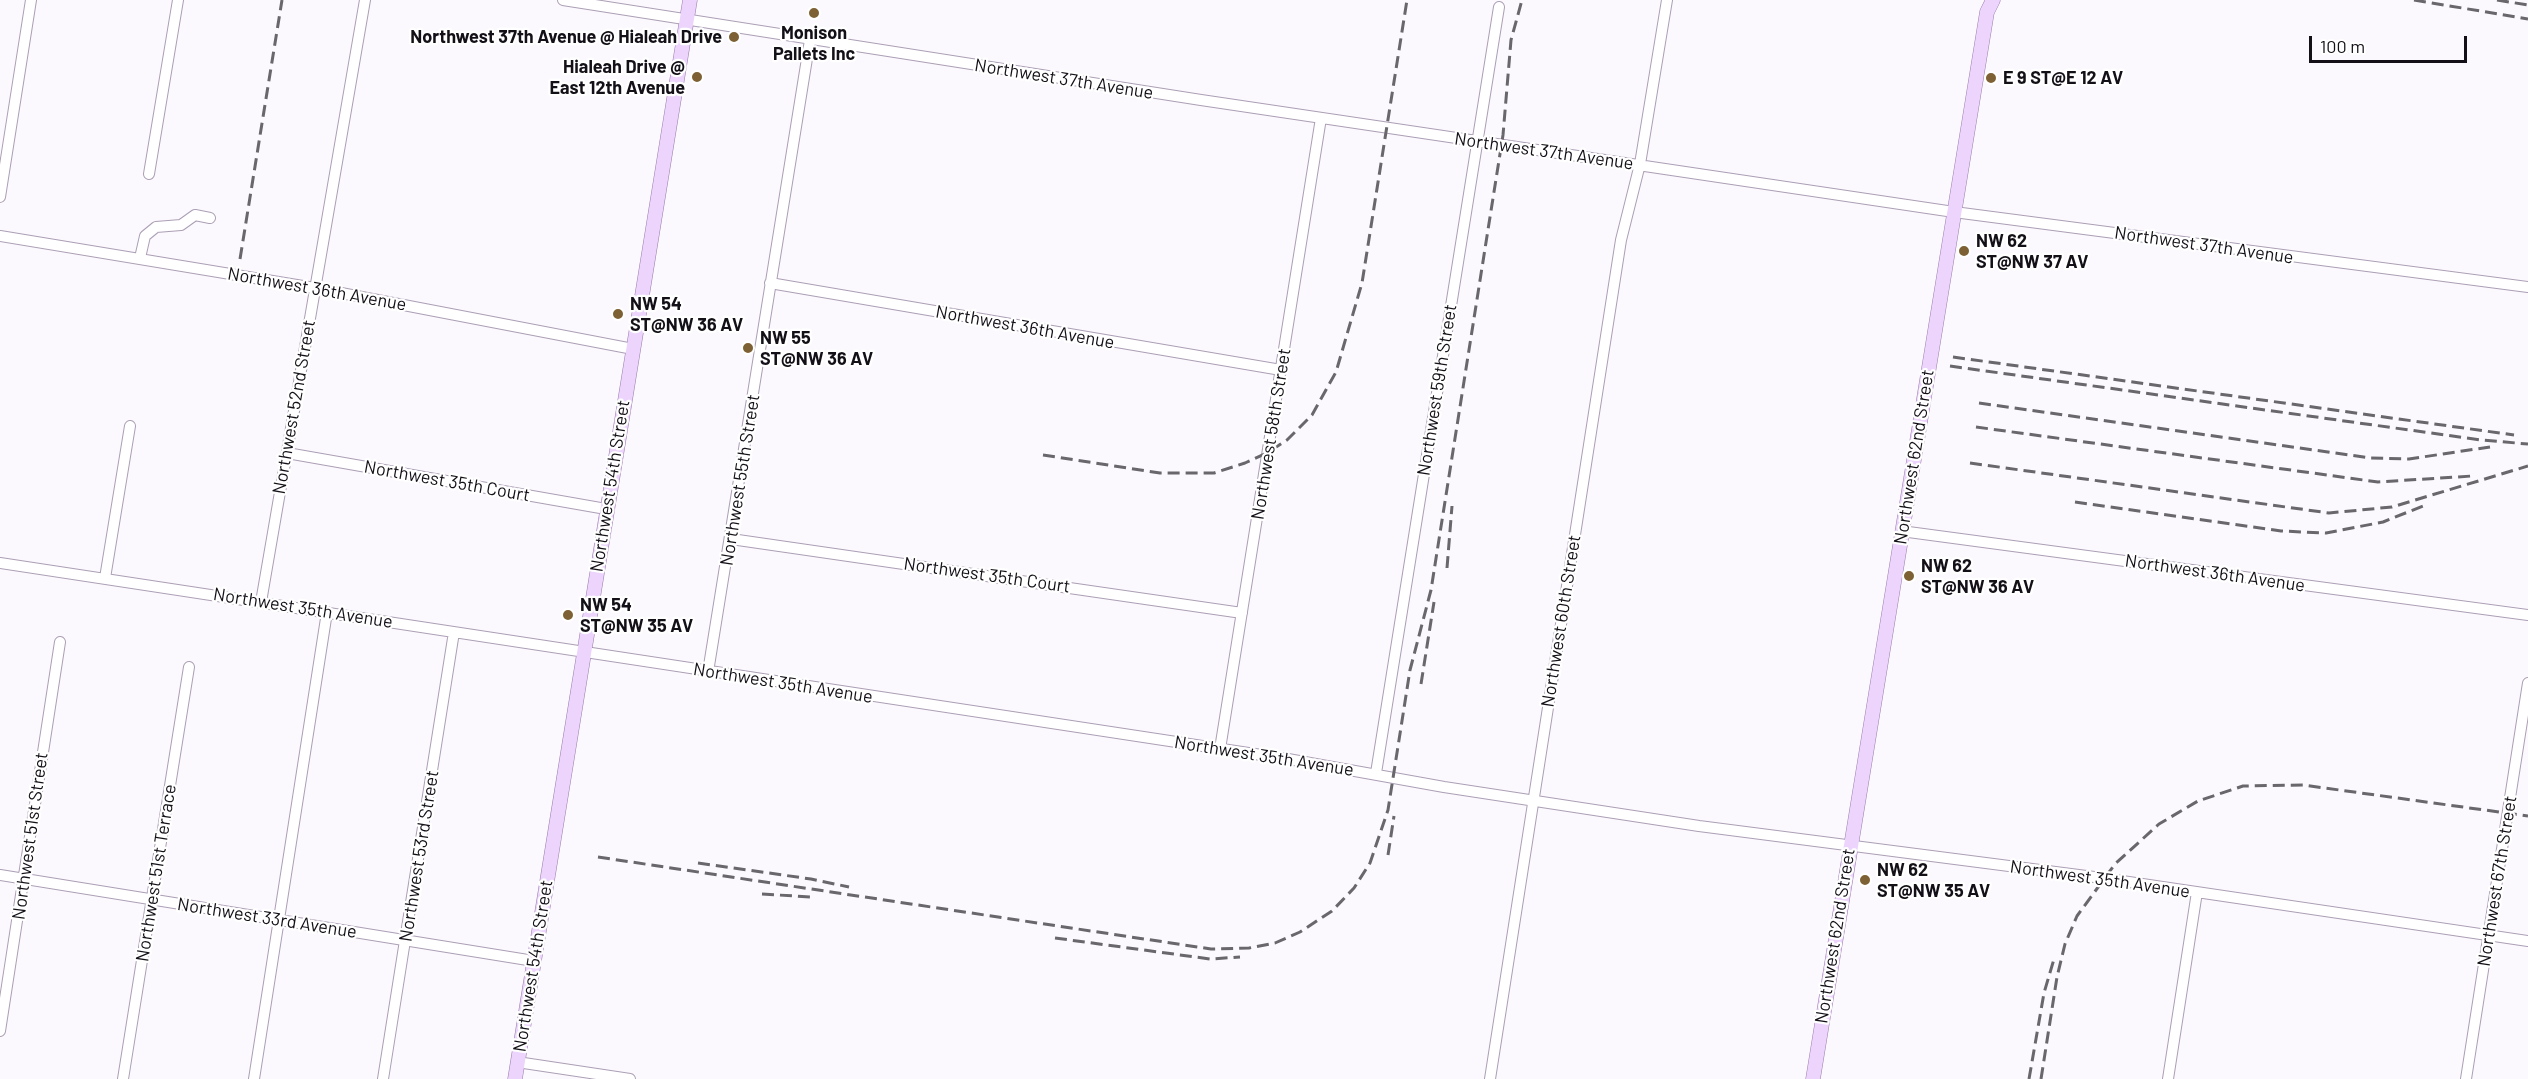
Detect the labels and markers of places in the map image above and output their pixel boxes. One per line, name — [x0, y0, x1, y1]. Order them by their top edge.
marker: Monison Pallets Inc — [807, 6, 821, 20]
place label: Monison Pallets Inc — [773, 22, 855, 64]
place label: Northwest 37th Avenue @ Hialeah Drive — [410, 26, 722, 48]
marker: Northwest 37th Avenue @ Hialeah Drive — [727, 30, 741, 44]
place label: Hialeah Drive @ East 12th Avenue — [550, 56, 685, 98]
place label: E 9 ST@E 12 AV — [2003, 67, 2123, 89]
marker: Hialeah Drive @ East 12th Avenue — [690, 70, 704, 84]
marker: E 9 ST@E 12 AV — [1984, 71, 1998, 85]
place label: NW 62 ST@NW 37 AV — [1976, 230, 2088, 272]
marker: NW 62 ST@NW 37 AV — [1957, 244, 1971, 258]
place label: NW 54 ST@NW 36 AV — [630, 293, 743, 336]
marker: NW 54 ST@NW 36 AV — [611, 307, 625, 321]
place label: NW 55 ST@NW 36 AV — [760, 327, 873, 370]
marker: NW 55 ST@NW 36 AV — [741, 341, 755, 355]
place label: NW 62 ST@NW 36 AV — [1921, 555, 2034, 598]
marker: NW 62 ST@NW 36 AV — [1902, 569, 1916, 583]
place label: NW 54 ST@NW 35 AV — [580, 594, 693, 636]
marker: NW 54 ST@NW 35 AV — [561, 608, 575, 622]
place label: NW 62 ST@NW 35 AV — [1877, 859, 1990, 902]
marker: NW 62 ST@NW 35 AV — [1858, 873, 1872, 887]

